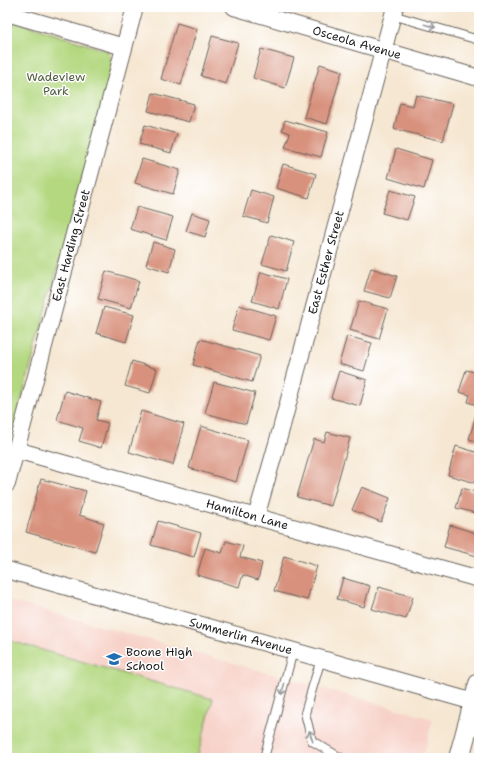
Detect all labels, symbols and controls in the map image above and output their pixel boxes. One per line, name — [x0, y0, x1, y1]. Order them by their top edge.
street label: Osceola Avenue — [311, 22, 403, 63]
one-way arrow — [423, 23, 436, 30]
park label: Wadeview Park — [26, 69, 86, 99]
street label: East Harding Street — [48, 187, 94, 303]
street label: East Esther Street — [304, 209, 348, 316]
street label: Hamilton Lane — [204, 495, 290, 534]
street label: Summerlin Avenue — [187, 614, 294, 658]
place label: Boone High School — [126, 644, 192, 674]
school or university icon: Boone High School — [105, 650, 123, 668]
one-way arrow — [279, 682, 286, 695]
one-way arrow — [307, 729, 314, 742]

